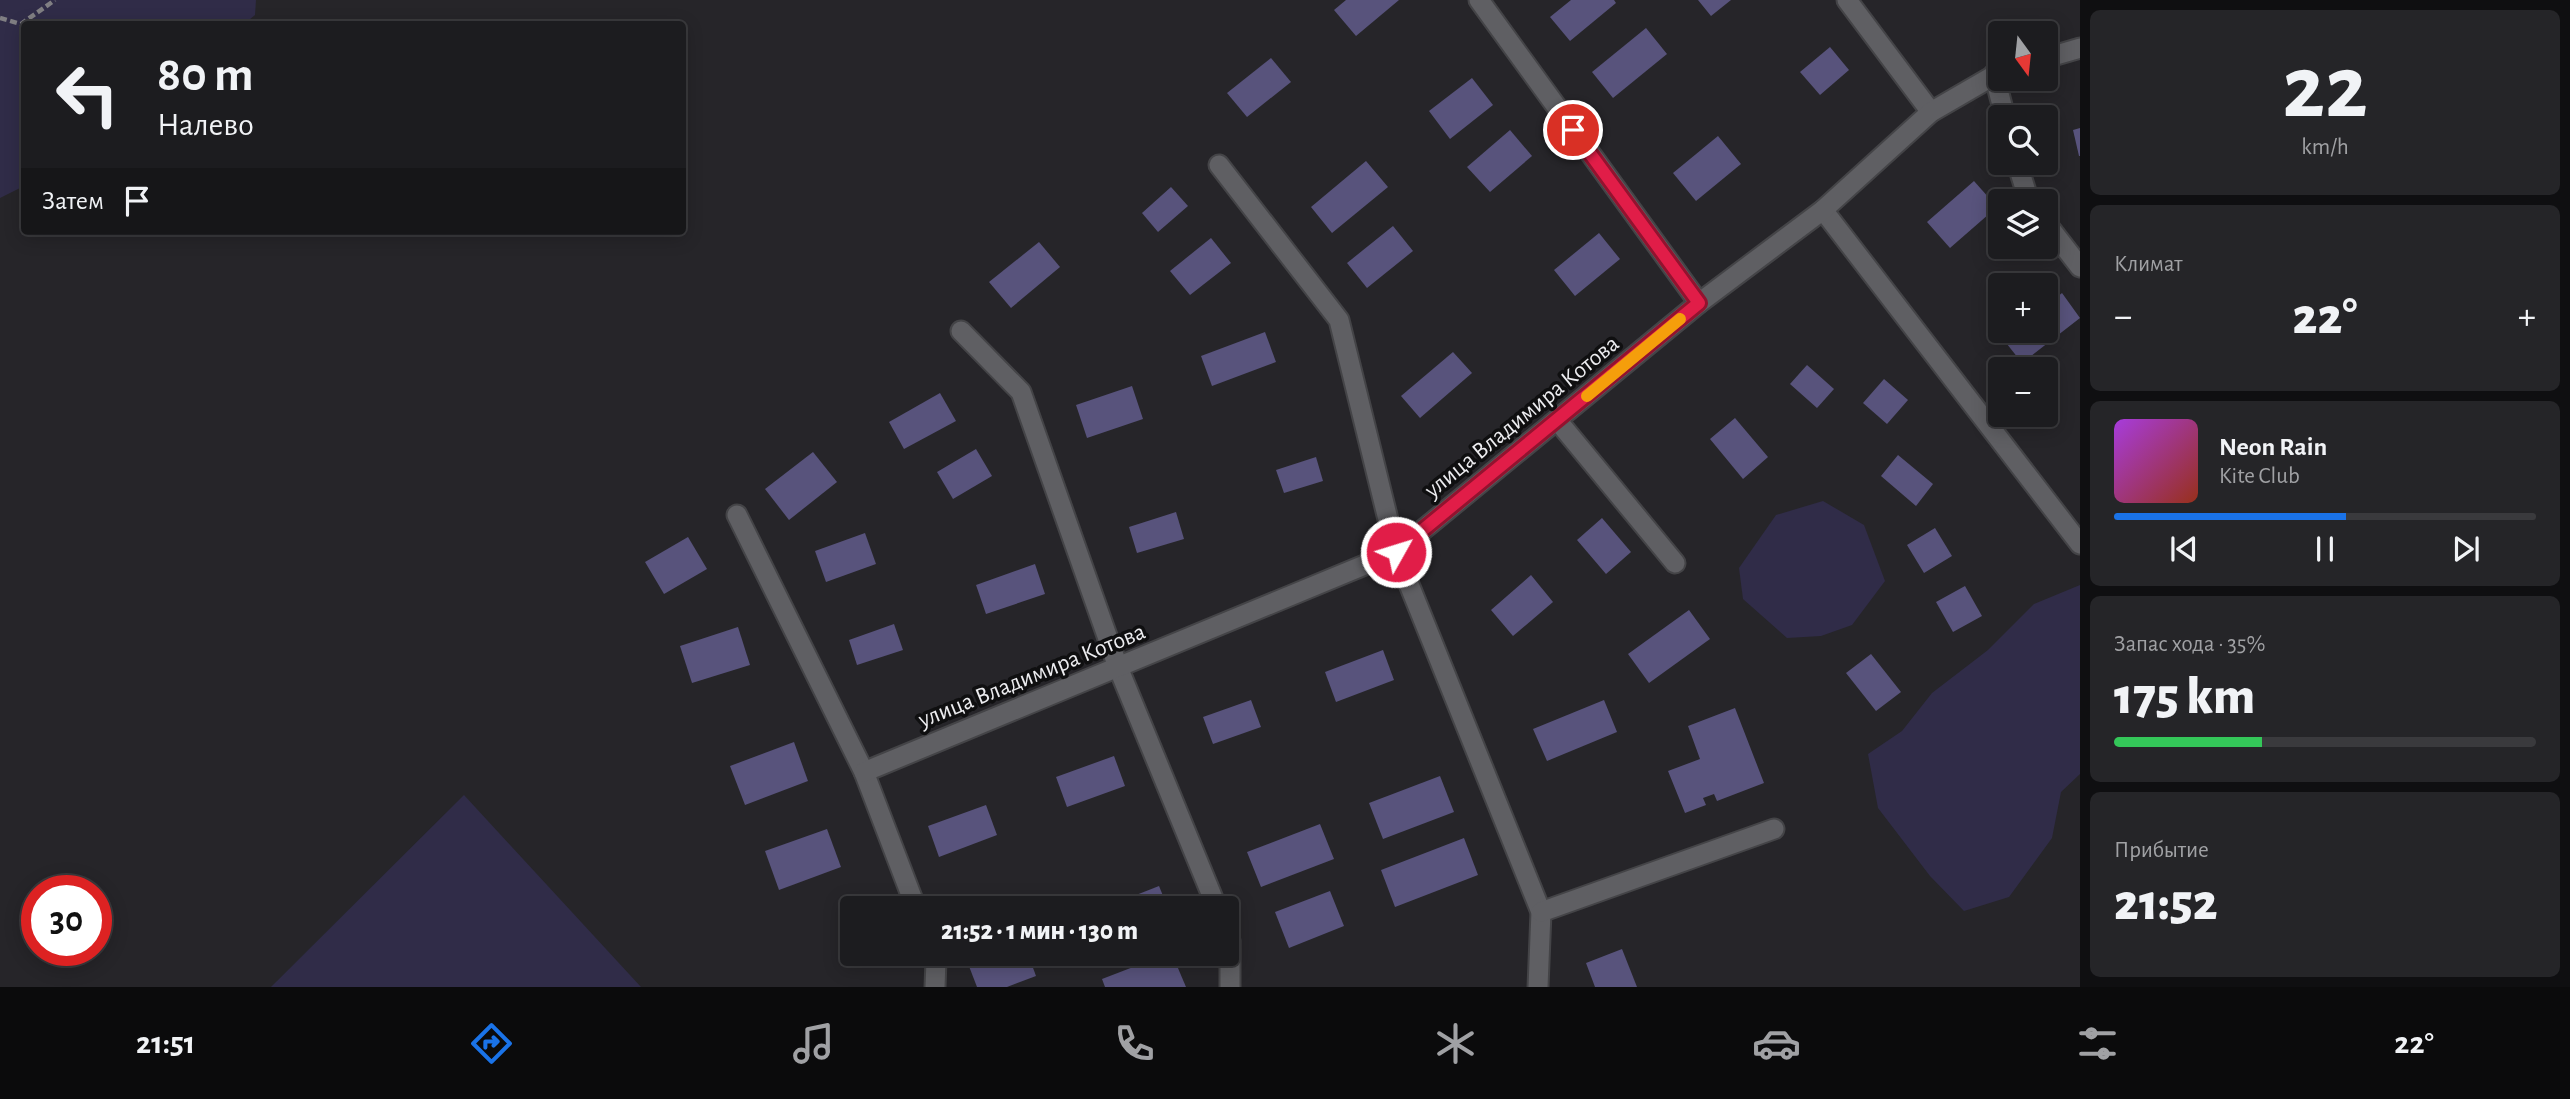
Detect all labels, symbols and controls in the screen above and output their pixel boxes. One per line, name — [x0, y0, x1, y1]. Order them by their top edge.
north arrow — [1988, 21, 2058, 91]
map controls — [1988, 21, 2058, 427]
text: 22 — [2282, 43, 2368, 134]
icon: left — [42, 49, 133, 140]
text: 80 m — [157, 51, 254, 100]
pin — [1543, 100, 1603, 160]
button: search — [1988, 105, 2058, 175]
text: Налево — [157, 109, 254, 141]
icon: arrive — [1554, 111, 1592, 149]
text: km/h — [2301, 136, 2349, 159]
icon: arrive — [118, 182, 156, 220]
text: Затем — [42, 188, 104, 214]
button: layers — [1988, 189, 2058, 259]
text: Климат — [2114, 253, 2183, 276]
button: + — [1988, 273, 2058, 343]
text: 22° — [2292, 291, 2358, 343]
text: − — [2114, 298, 2132, 336]
text: + — [2518, 298, 2536, 336]
street label: улица Владимира Котова — [1420, 331, 1624, 503]
button: − — [1988, 357, 2058, 427]
text: Neon Rain — [2219, 434, 2327, 460]
text: Kite Club — [2219, 465, 2300, 488]
position arrow — [1359, 515, 1433, 589]
icon: previous — [2165, 530, 2203, 568]
icon: pause — [2306, 530, 2344, 568]
icon: next — [2447, 530, 2485, 568]
street label: улица Владимира Котова — [914, 619, 1149, 733]
text: Запас хода · 35% — [2114, 633, 2265, 656]
text: 175 km — [2114, 671, 2255, 723]
text: Прибытие — [2114, 839, 2209, 862]
speed limit sign: 30 — [21, 875, 112, 966]
text: 21:52 — [2114, 877, 2218, 929]
text: 21:52 · 1 мин · 130 m — [941, 918, 1138, 944]
icon: directions — [467, 1019, 516, 1068]
icon: music — [789, 1019, 838, 1068]
icon: phone — [1110, 1019, 1159, 1068]
icon: climate — [1431, 1019, 1480, 1068]
icon: car — [1752, 1019, 1801, 1068]
icon: filters — [2073, 1019, 2122, 1068]
text: 21:51 — [136, 1027, 195, 1059]
text: 22° — [2394, 1027, 2434, 1059]

